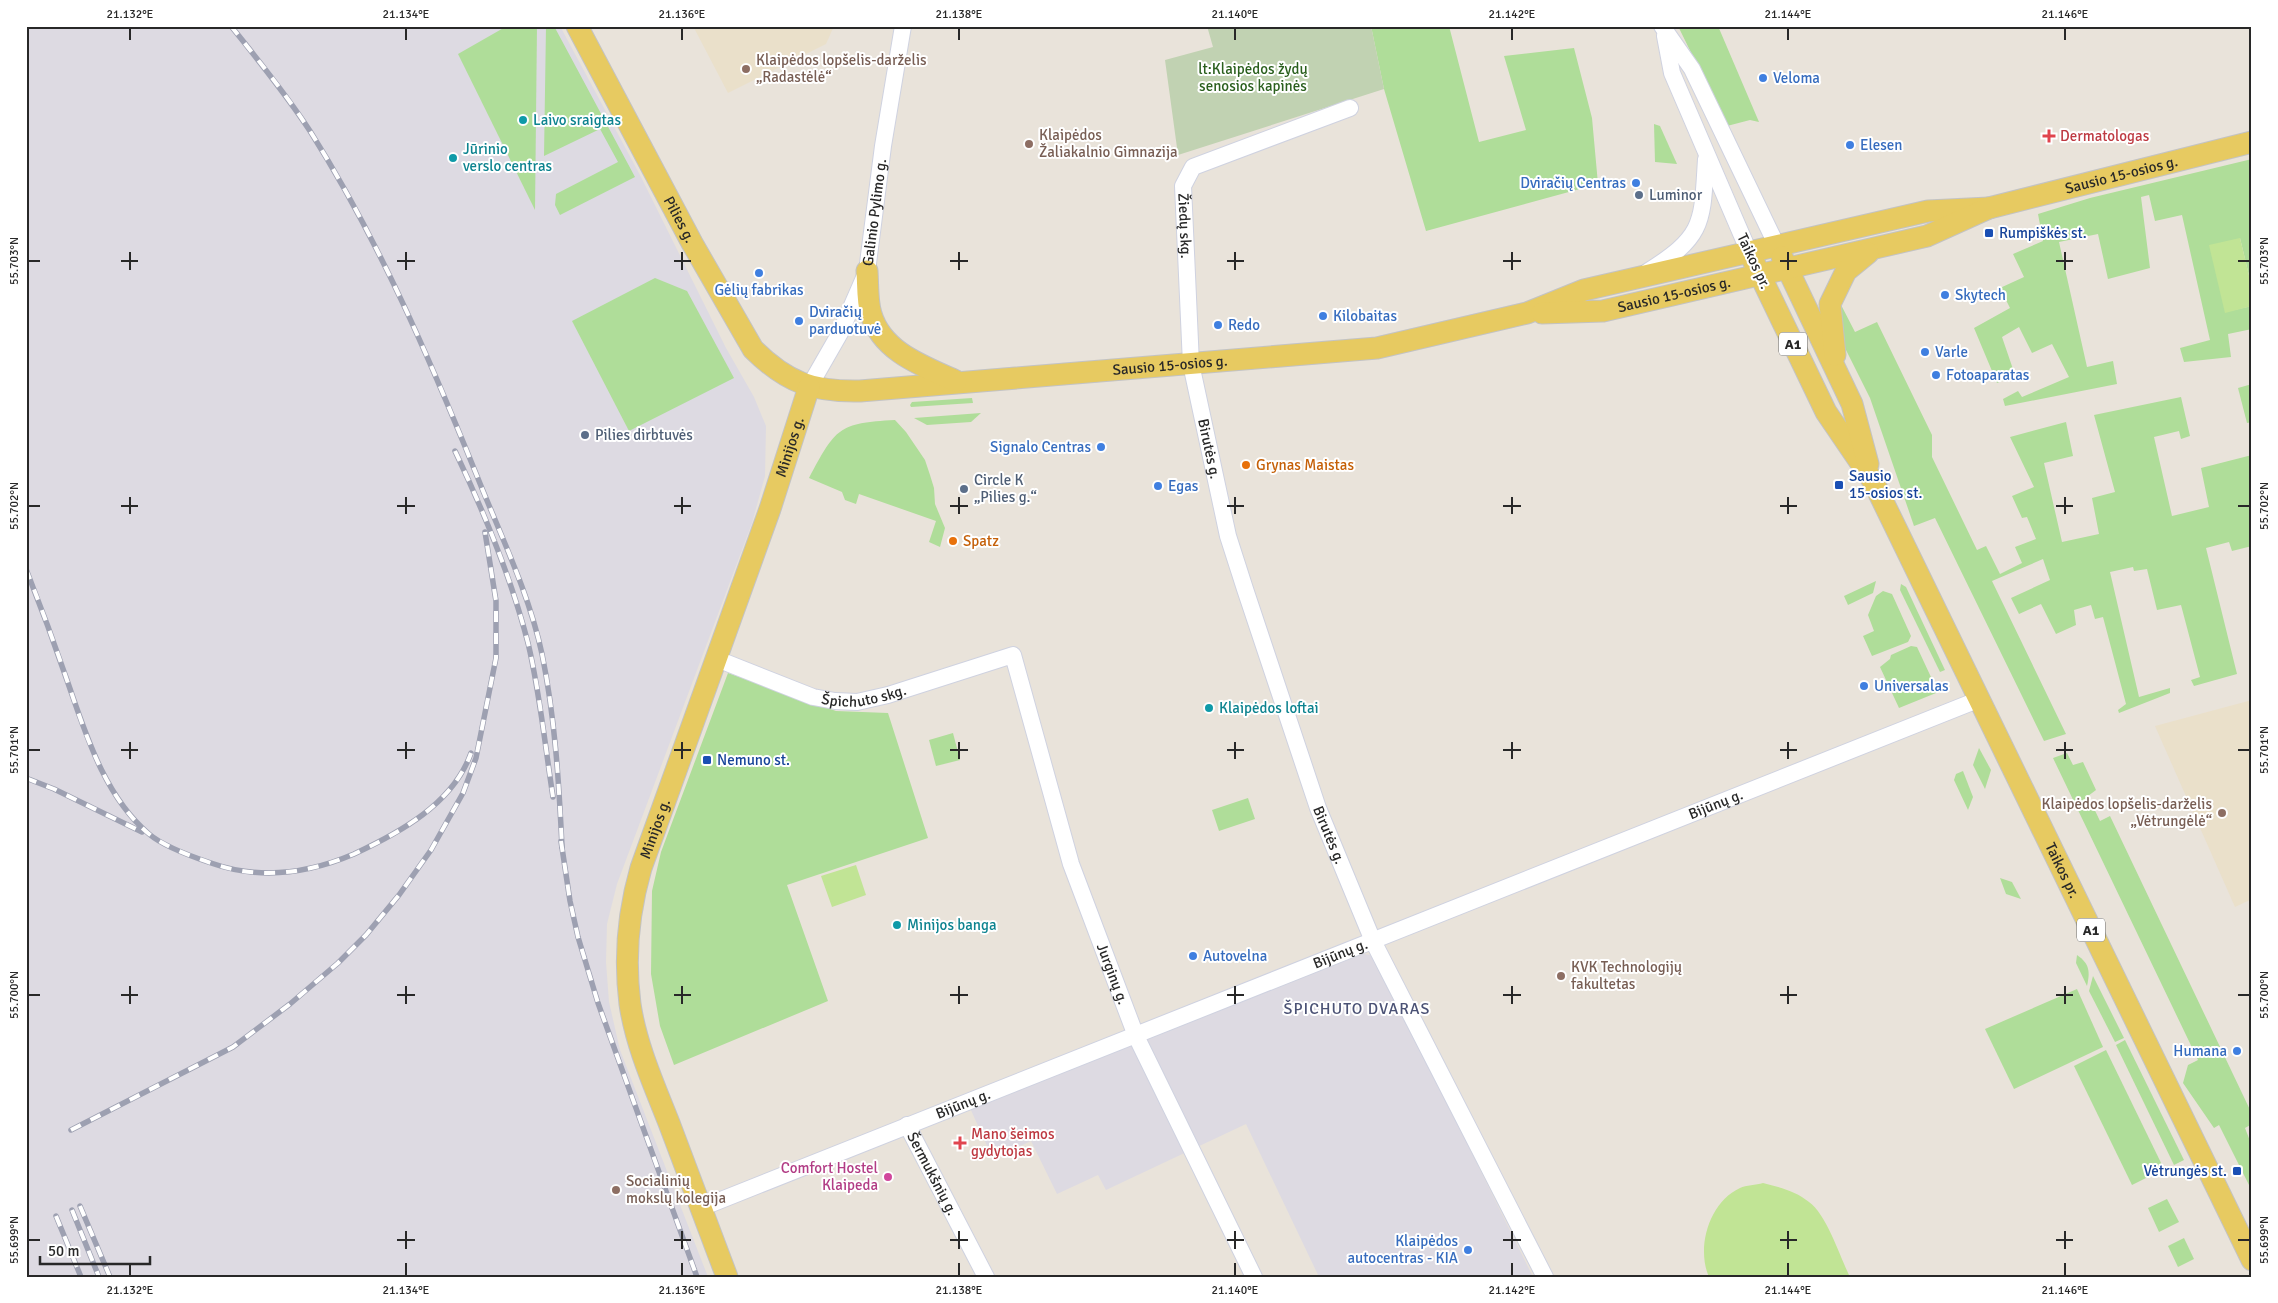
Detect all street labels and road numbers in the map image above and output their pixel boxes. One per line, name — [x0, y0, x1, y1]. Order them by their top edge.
street label: Sausio 15-osios g. — [2063, 152, 2180, 198]
street label: Galinio Pylimo g. — [859, 158, 890, 267]
street label: Pilies g. — [660, 193, 699, 246]
street label: Žiedų skg. — [1174, 193, 1195, 259]
street label: Taikos pr. — [1733, 230, 1775, 292]
street label: Sausio 15-osios g. — [1616, 273, 1732, 316]
road number: A1 — [1779, 332, 1807, 356]
street label: Sausio 15-osios g. — [1112, 351, 1228, 379]
street label: Minijos g. — [772, 415, 808, 479]
street label: Birutės g. — [1194, 417, 1224, 481]
street label: Špichuto skg. — [820, 681, 908, 711]
street label: Bijūnų g. — [1686, 785, 1746, 823]
street label: Minijos g. — [636, 797, 674, 861]
street label: Birutės g. — [1309, 803, 1349, 867]
street label: Taikos pr. — [2041, 840, 2084, 901]
road number: A1 — [2077, 918, 2105, 942]
street label: Bijūnų g. — [1310, 935, 1370, 973]
street label: Jurginų g. — [1093, 941, 1132, 1007]
street label: Bijūnų g. — [933, 1085, 993, 1123]
street label: Šermukšnių g. — [903, 1129, 961, 1219]

